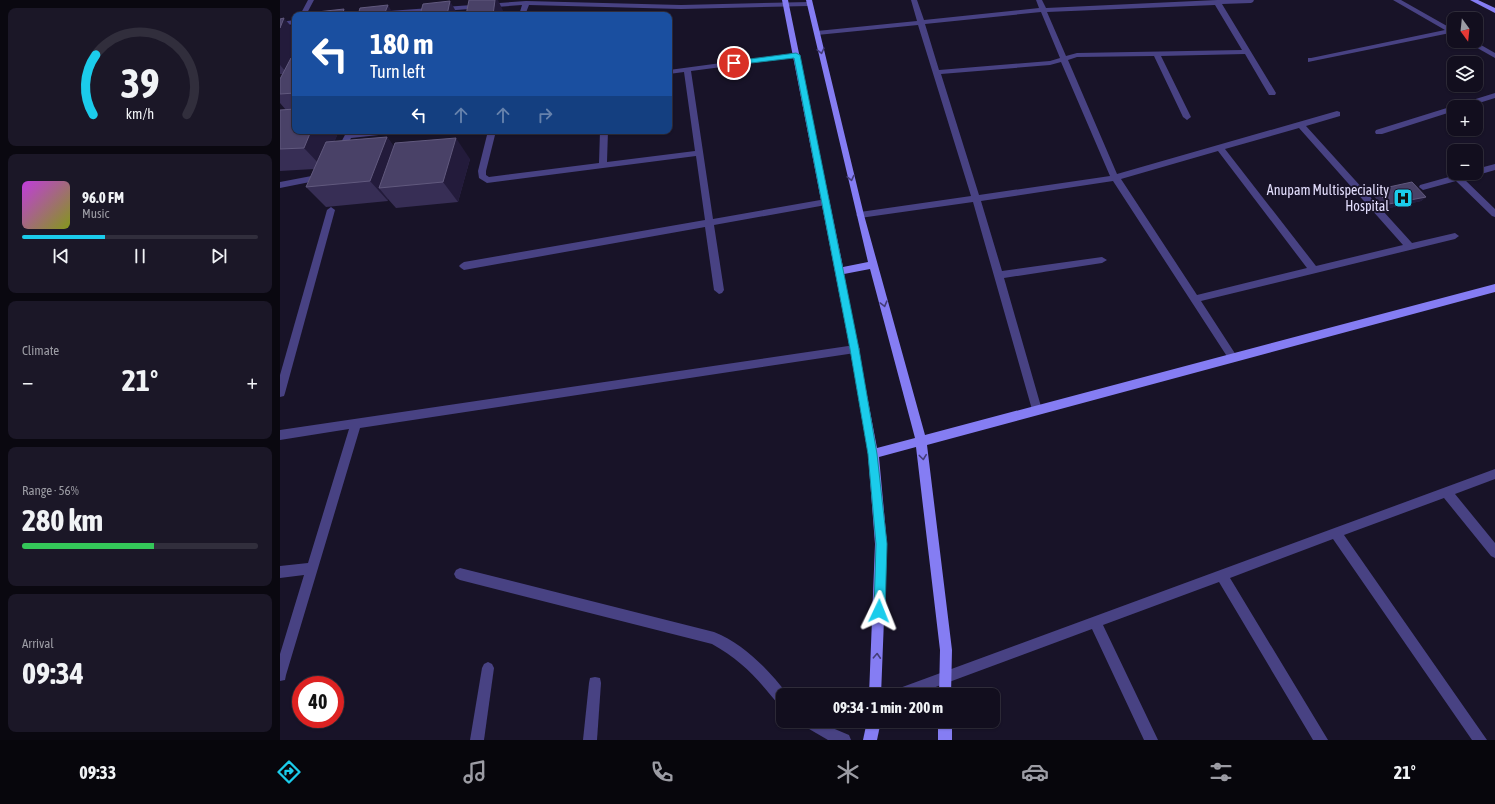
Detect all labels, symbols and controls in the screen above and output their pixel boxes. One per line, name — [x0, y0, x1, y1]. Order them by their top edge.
north arrow — [1447, 12, 1483, 48]
map controls — [1447, 12, 1483, 180]
icon: left — [304, 28, 356, 80]
text: 180 m — [370, 28, 433, 60]
pin — [717, 46, 751, 80]
one-way arrow — [817, 48, 825, 55]
icon: arrive — [723, 52, 745, 74]
button: layers — [1447, 56, 1483, 92]
text: 39 — [120, 59, 160, 107]
text: Turn left — [370, 61, 425, 82]
button: + — [1447, 100, 1483, 136]
icon: left — [408, 104, 430, 126]
icon: ahead — [450, 104, 472, 126]
icon: ahead — [492, 104, 514, 126]
icon: right — [534, 104, 556, 126]
text: km/h — [126, 106, 154, 122]
button: − — [1447, 144, 1483, 180]
one-way arrow — [847, 175, 855, 181]
place label: Anupam Multispeciality Hospital — [1267, 182, 1389, 214]
hospital icon: Anupam Multispeciality Hospital — [1392, 187, 1414, 209]
text: 96.0 FM — [82, 189, 124, 206]
text: Music — [82, 206, 109, 221]
icon: previous — [50, 245, 72, 267]
icon: pause — [129, 245, 151, 267]
icon: next — [208, 245, 230, 267]
one-way arrow — [879, 300, 888, 307]
text: Climate — [22, 343, 59, 358]
text: 21° — [122, 363, 158, 397]
text: − — [22, 368, 33, 394]
text: + — [247, 368, 258, 394]
one-way arrow — [918, 454, 927, 460]
text: Range · 56% — [22, 483, 79, 498]
text: 280 km — [22, 503, 103, 537]
position arrow — [858, 590, 900, 632]
text: Arrival — [22, 636, 54, 651]
one-way arrow — [873, 653, 881, 659]
text: 09:34 — [22, 656, 84, 690]
speed limit sign: 40 — [292, 676, 344, 728]
text: 09:34 · 1 min · 200 m — [833, 699, 943, 716]
icon: directions — [275, 758, 303, 786]
icon: music — [461, 758, 489, 786]
icon: phone — [648, 758, 676, 786]
icon: climate — [834, 758, 862, 786]
icon: car — [1021, 758, 1049, 786]
icon: filters — [1207, 758, 1235, 786]
text: 09:33 — [79, 762, 116, 783]
text: 21° — [1394, 762, 1416, 783]

